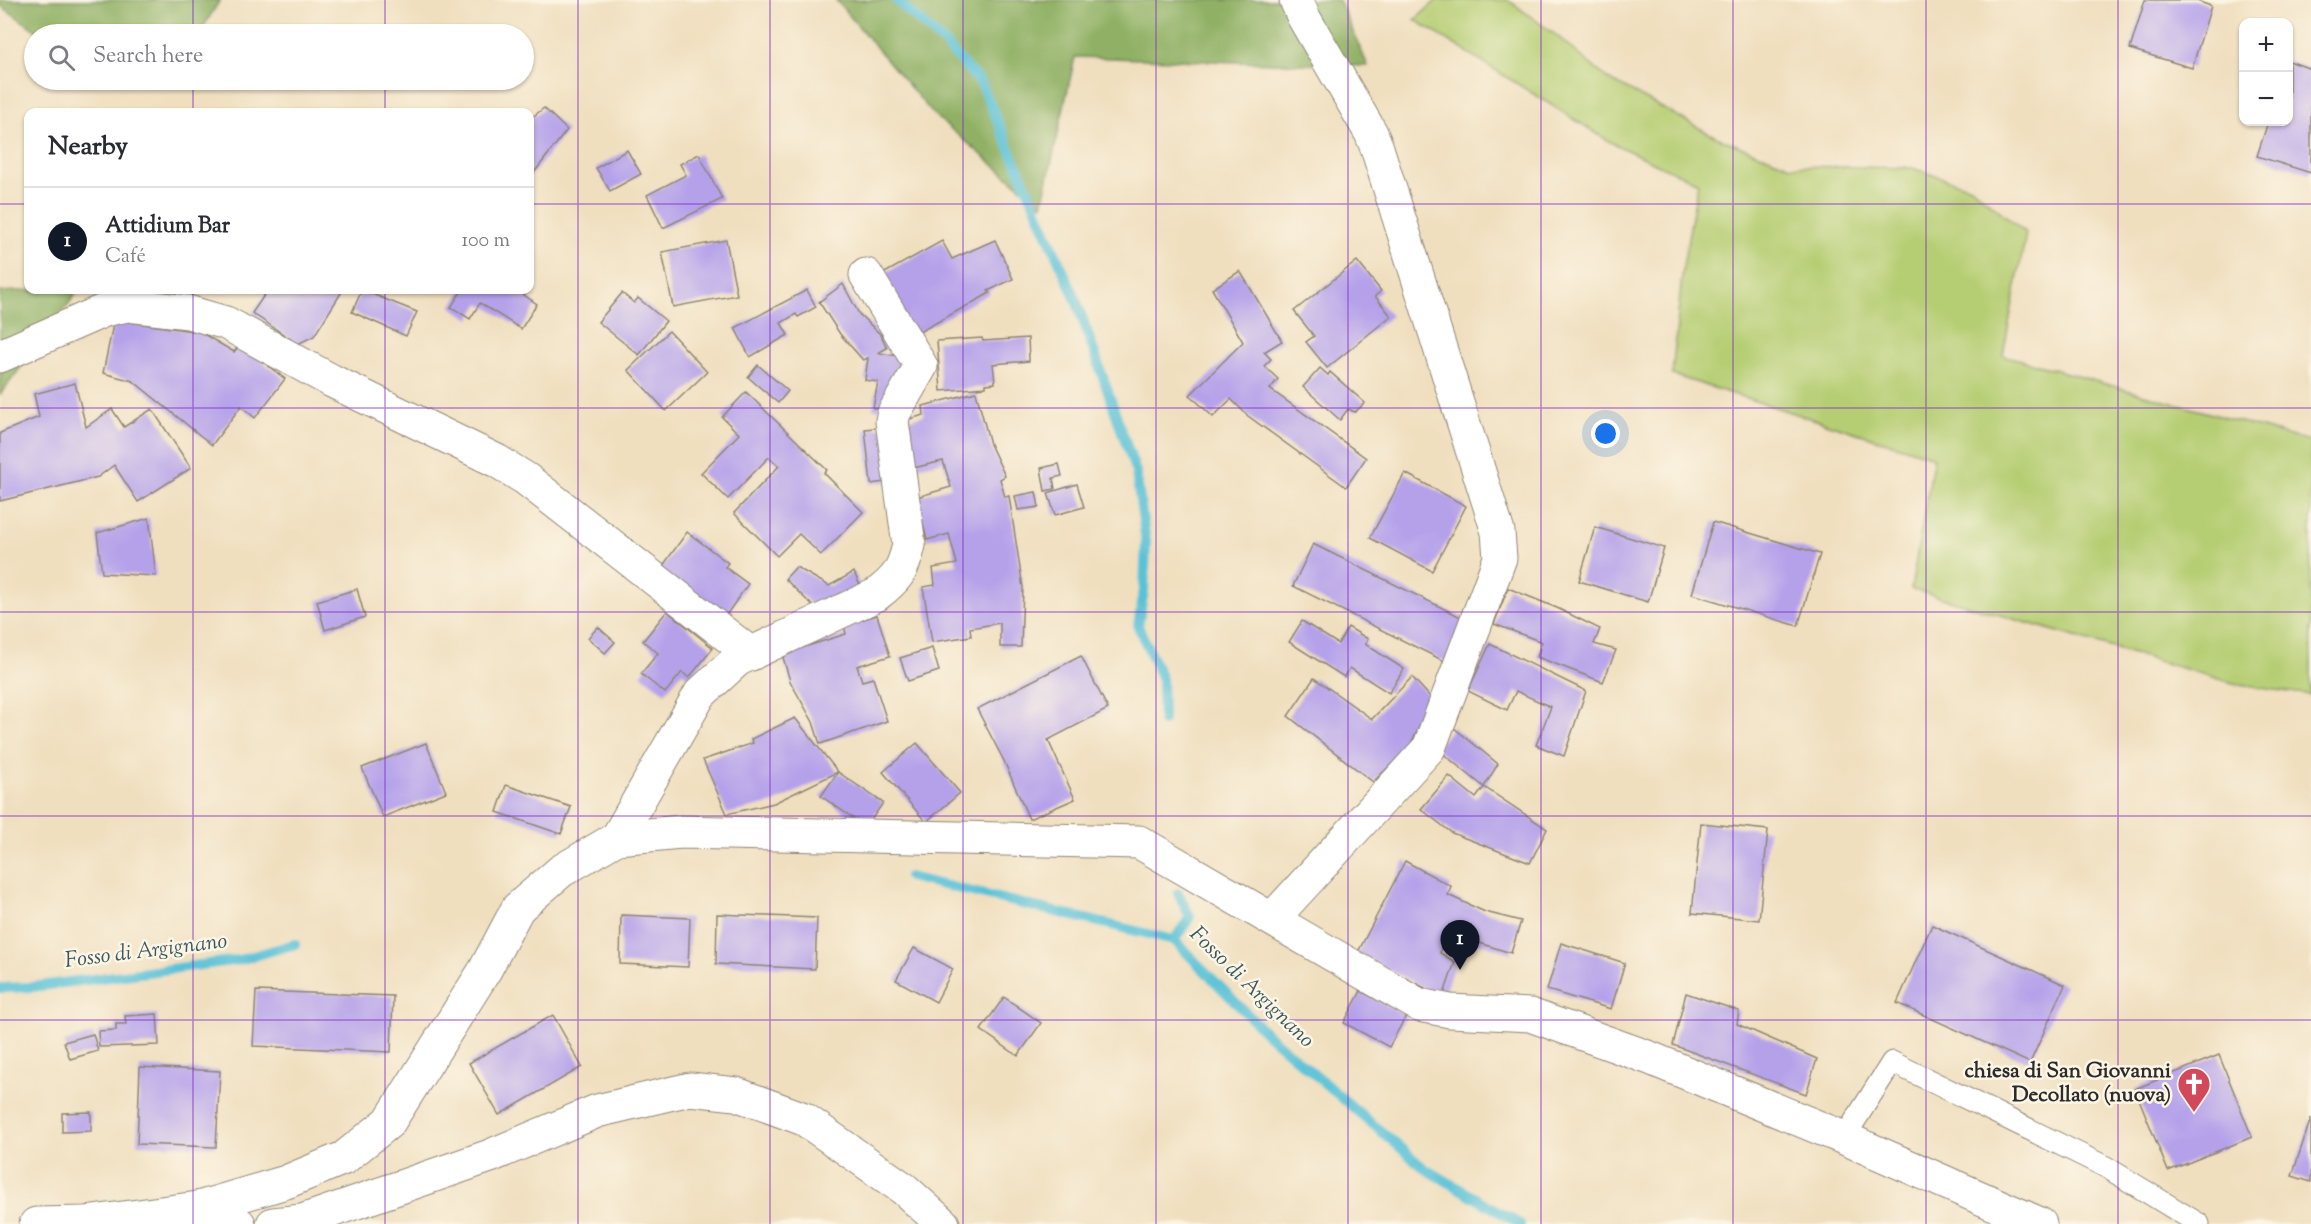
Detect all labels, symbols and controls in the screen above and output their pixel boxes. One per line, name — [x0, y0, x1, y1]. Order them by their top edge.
map controls — [2239, 18, 2293, 126]
button: + — [2239, 18, 2293, 72]
search box — [24, 24, 534, 90]
icon: search — [45, 41, 78, 74]
text: Search here — [93, 41, 203, 73]
button: − — [2239, 72, 2293, 126]
text: Nearby — [48, 129, 128, 166]
text: Attidium Bar — [105, 211, 230, 243]
text: 1 — [64, 227, 71, 256]
text: 100 m — [461, 227, 510, 256]
text: Café — [105, 243, 146, 272]
your location — [1591, 419, 1620, 448]
water label: Fosso di Argignano — [1181, 920, 1321, 1056]
pin: 1 — [1440, 920, 1480, 970]
water label: Fosso di Argignano — [63, 926, 229, 978]
place label: chiesa di San Giovanni Decollato (nuova) — [1964, 1057, 2171, 1111]
church icon: chiesa di San Giovanni Decollato (nuova) — [2176, 1066, 2212, 1113]

